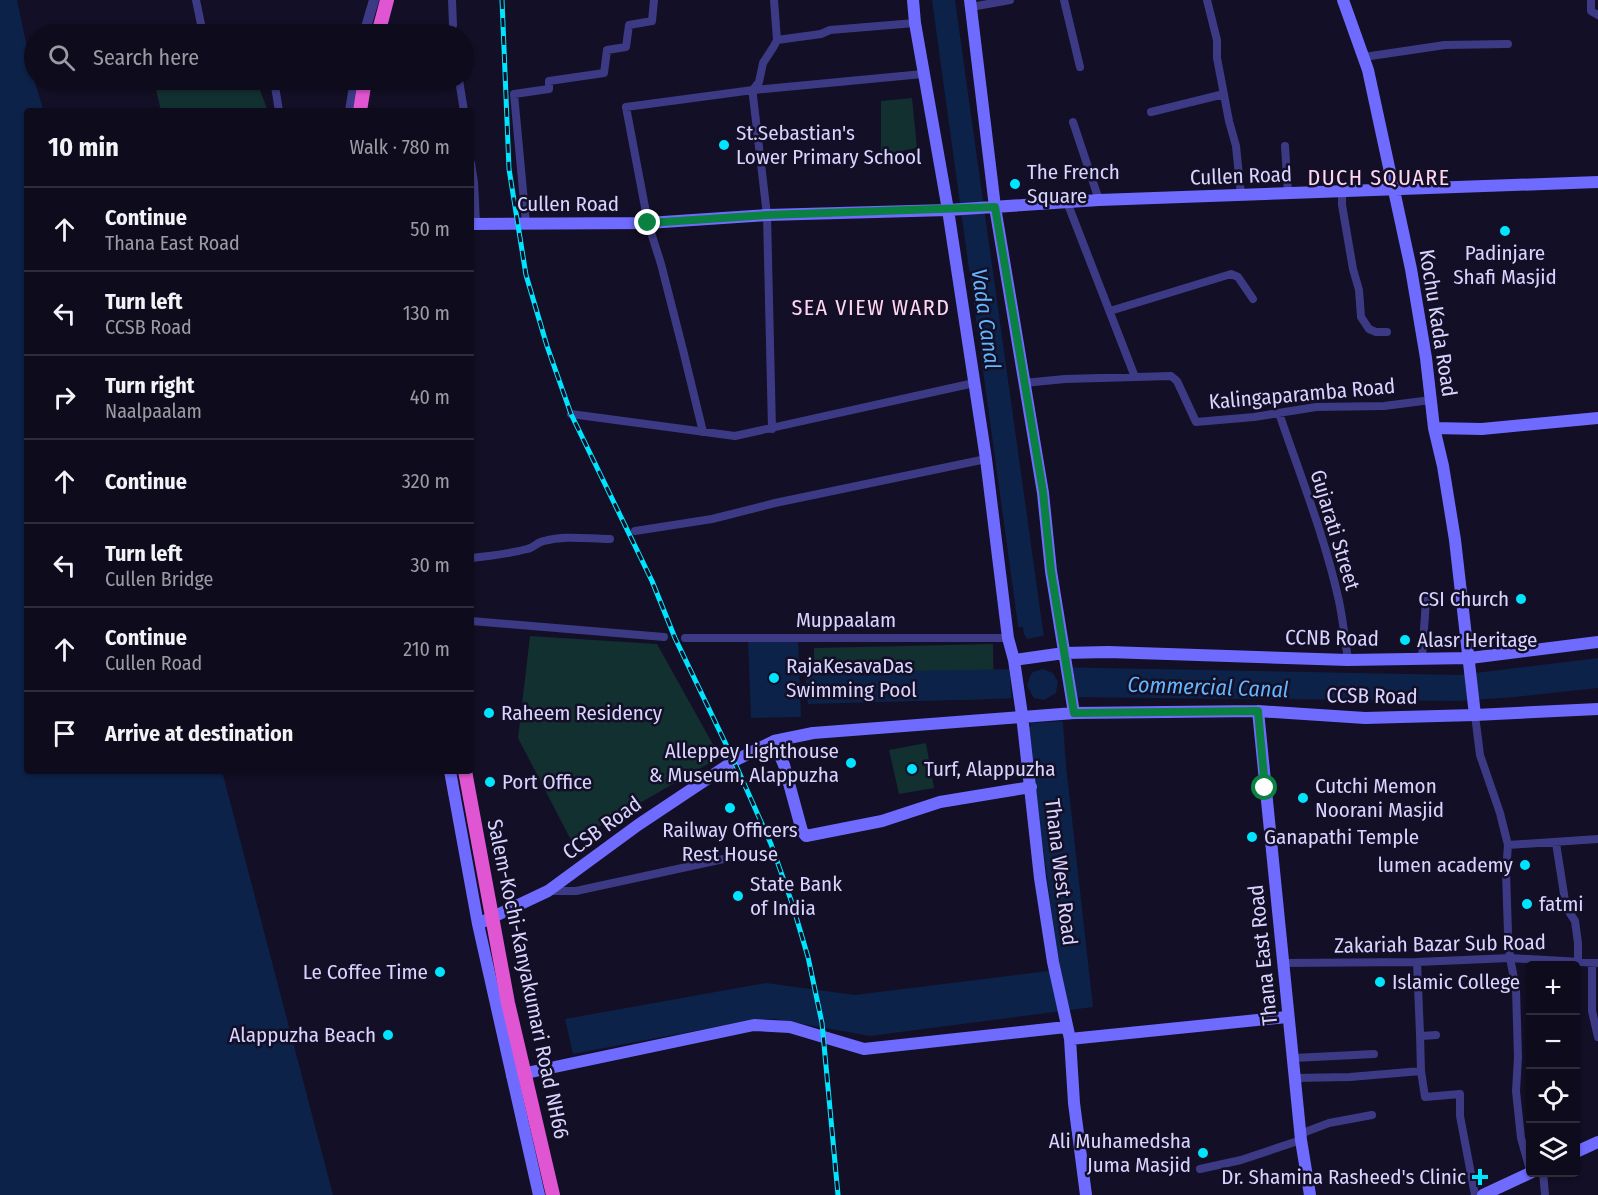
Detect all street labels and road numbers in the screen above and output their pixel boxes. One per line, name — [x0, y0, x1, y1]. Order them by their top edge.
street label: Cullen Road — [1189, 161, 1293, 191]
street label: Cullen Road — [517, 191, 619, 217]
street label: Kochu Kada Road — [1413, 247, 1463, 399]
street label: Kalingaparamba Road — [1208, 373, 1396, 415]
street label: Gujarati Street — [1304, 467, 1366, 593]
street label: Muppaalam — [796, 607, 896, 633]
street label: CCNB Road — [1285, 624, 1379, 652]
street label: CCSB Road — [1326, 682, 1418, 710]
street label: CCSB Road — [557, 791, 647, 865]
street label: Thana West Road — [1039, 797, 1083, 947]
street label: Salem-Kochi-Kanyakumari Road NH66 — [481, 817, 575, 1141]
street label: Thana East Road — [1243, 883, 1283, 1027]
street label: Zakariah Bazar Sub Road — [1334, 929, 1546, 959]

